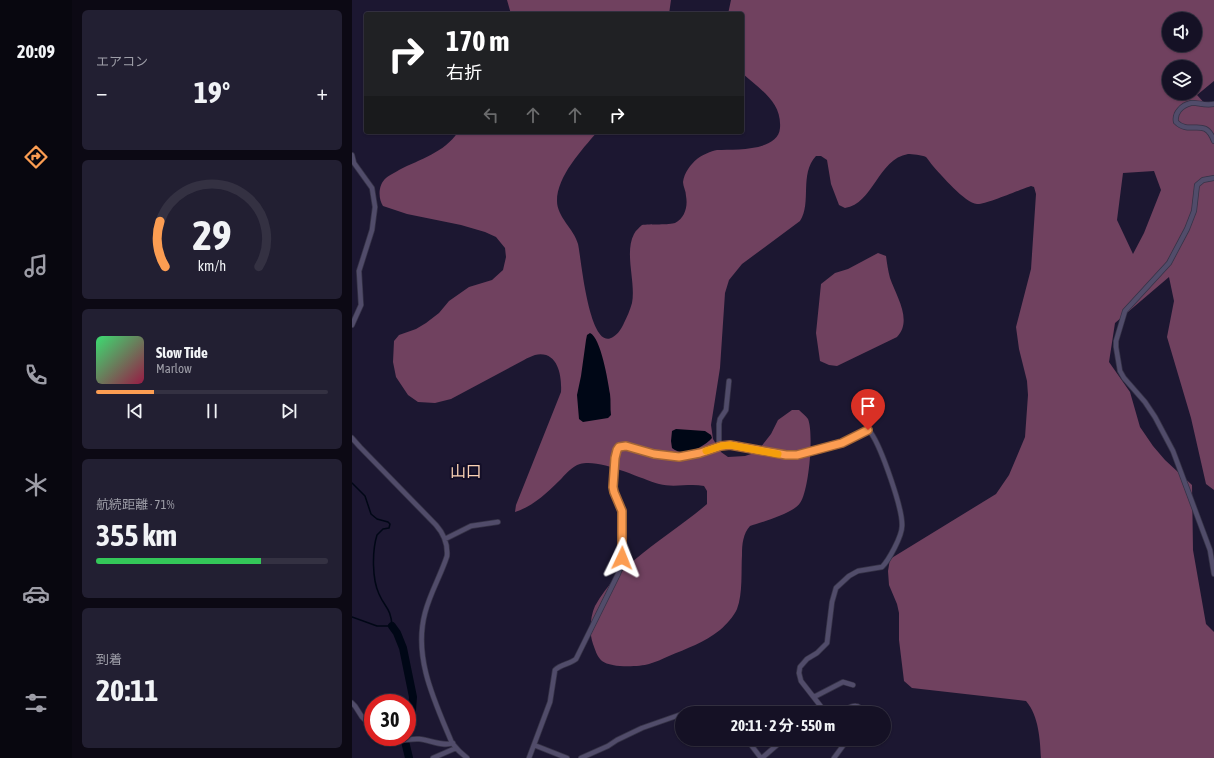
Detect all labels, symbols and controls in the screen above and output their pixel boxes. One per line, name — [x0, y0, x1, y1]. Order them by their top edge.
map controls — [1162, 12, 1202, 100]
button: sound — [1162, 12, 1202, 52]
text: 170 m — [446, 25, 509, 57]
icon: right — [380, 28, 432, 80]
text: 20:09 — [17, 41, 55, 62]
text: エアコン — [96, 54, 148, 69]
button: layers — [1162, 60, 1202, 100]
text: 右折 — [446, 62, 482, 83]
text: 19° — [194, 75, 230, 109]
text: − — [96, 79, 107, 105]
text: + — [317, 79, 328, 105]
icon: left — [480, 104, 502, 126]
icon: ahead — [522, 104, 544, 126]
icon: ahead — [564, 104, 586, 126]
icon: right — [606, 104, 628, 126]
icon: directions — [22, 143, 50, 171]
text: 29 — [192, 211, 232, 259]
icon: music — [22, 252, 50, 280]
text: km/h — [198, 258, 226, 274]
text: Slow Tide — [156, 344, 208, 361]
icon: phone — [22, 361, 50, 389]
text: Marlow — [156, 361, 192, 376]
pin — [851, 389, 885, 430]
icon: arrive — [857, 395, 879, 417]
icon: previous — [124, 400, 146, 422]
icon: pause — [201, 400, 223, 422]
icon: next — [278, 400, 300, 422]
district label: 山口 — [450, 462, 482, 480]
icon: climate — [22, 471, 50, 499]
text: 航続距離 · 71% — [96, 497, 175, 512]
text: 355 km — [96, 518, 177, 552]
position arrow — [601, 537, 643, 579]
icon: car — [22, 580, 50, 608]
text: 到着 — [96, 652, 122, 667]
text: 20:11 — [96, 673, 158, 707]
icon: filters — [22, 689, 50, 717]
speed limit sign: 30 — [364, 694, 416, 746]
text: 20:11 · 2 分 · 550 m — [731, 717, 835, 734]

